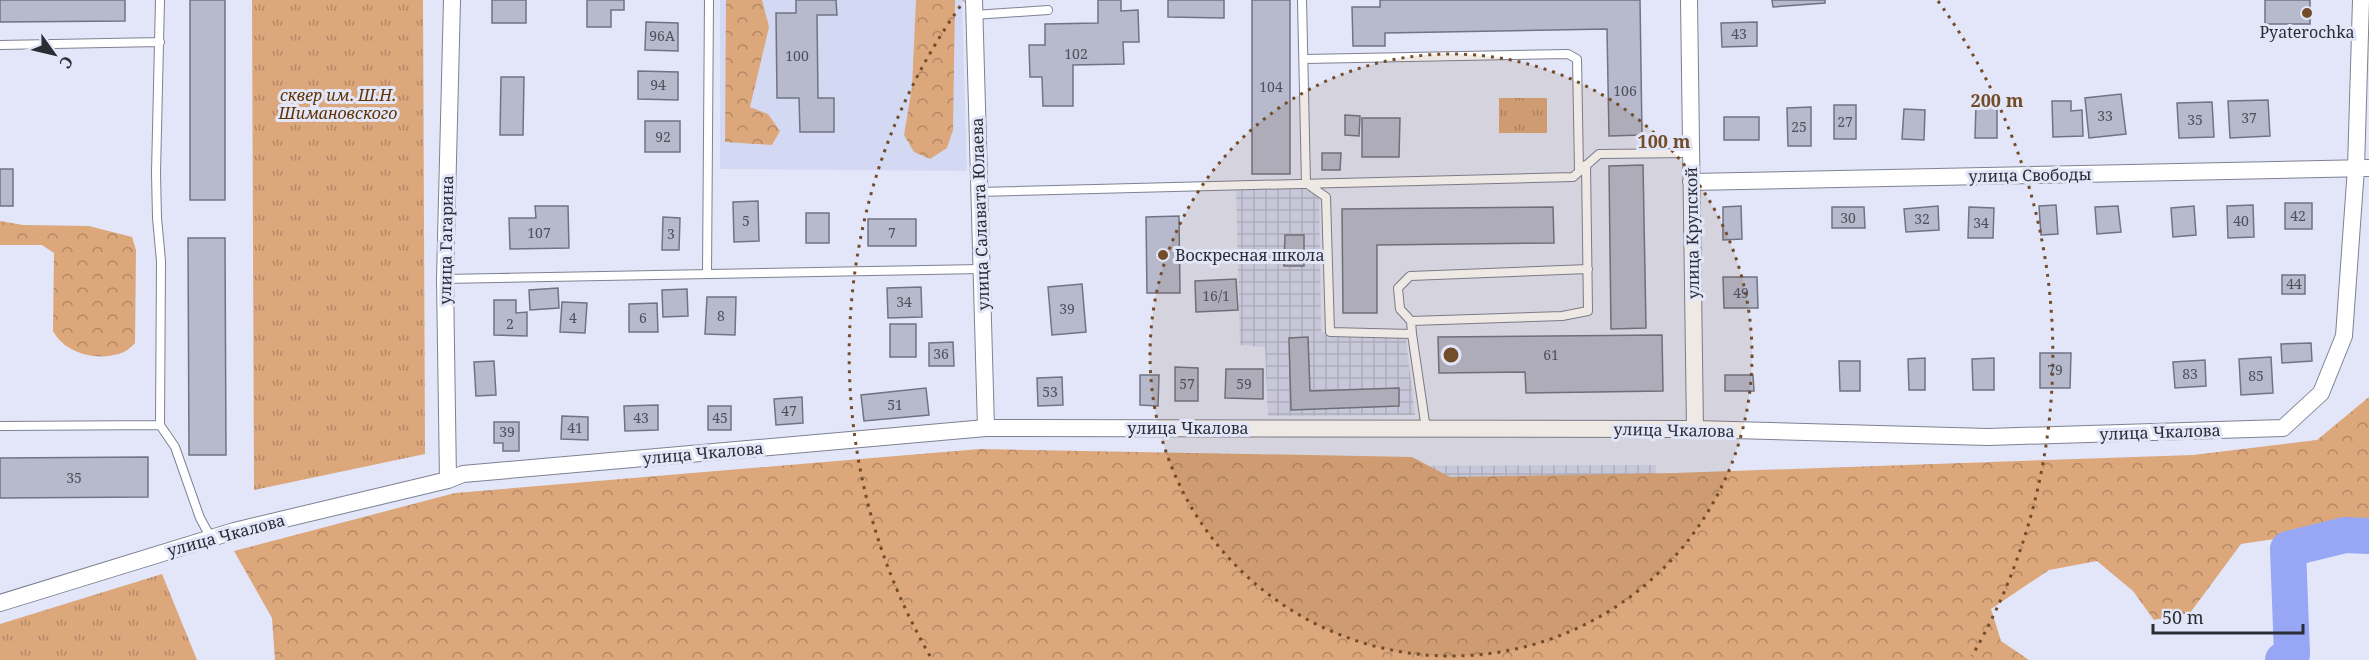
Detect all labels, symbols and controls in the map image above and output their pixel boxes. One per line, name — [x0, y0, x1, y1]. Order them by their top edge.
marker: Pyaterochka — [2300, 6, 2314, 20]
place label: Pyaterochka — [2259, 21, 2355, 43]
north arrow — [24, 24, 84, 84]
house number: 43 — [1731, 24, 1747, 43]
house number: 96А — [649, 26, 675, 45]
house number: 102 — [1064, 44, 1088, 63]
house number: 100 — [785, 46, 809, 65]
text: С — [54, 52, 78, 73]
house number: 94 — [650, 75, 666, 94]
house number: 104 — [1259, 77, 1283, 96]
house number: 106 — [1613, 81, 1637, 100]
park label: сквер им. Ш.Н. Шимановского — [278, 84, 398, 124]
text: 200 m — [1971, 88, 2024, 112]
house number: 33 — [2097, 106, 2113, 125]
house number: 37 — [2241, 108, 2257, 127]
house number: 35 — [2187, 110, 2203, 129]
house number: 27 — [1837, 112, 1853, 131]
street label: улица Салавата Юлаева — [966, 117, 994, 311]
house number: 25 — [1791, 117, 1807, 136]
house number: 92 — [655, 127, 671, 146]
text: 100 m — [1638, 129, 1691, 153]
street label: улица Свободы — [1968, 163, 2092, 187]
street label: улица Крупской — [1680, 167, 1704, 299]
street label: улица Гагарина — [434, 175, 458, 305]
house number: 42 — [2290, 206, 2306, 225]
house number: 30 — [1840, 208, 1856, 227]
house number: 32 — [1914, 209, 1930, 228]
house number: 5 — [742, 211, 750, 230]
house number: 40 — [2233, 211, 2249, 230]
house number: 34 — [1973, 213, 1989, 232]
house number: 107 — [527, 223, 551, 242]
house number: 7 — [888, 223, 896, 242]
house number: 3 — [667, 224, 675, 243]
place label: Воскресная школа — [1175, 244, 1325, 266]
marker: Воскресная школа — [1156, 248, 1170, 262]
house number: 44 — [2286, 274, 2302, 293]
house number: 49 — [1733, 283, 1749, 302]
house number: 16/1 — [1202, 286, 1230, 305]
house number: 34 — [896, 292, 912, 311]
house number: 39 — [1059, 299, 1075, 318]
house number: 8 — [717, 306, 725, 325]
house number: 4 — [569, 308, 577, 327]
house number: 6 — [639, 308, 647, 327]
house number: 2 — [506, 314, 514, 333]
house number: 36 — [933, 344, 949, 363]
centre of rings — [1441, 345, 1461, 365]
house number: 61 — [1543, 345, 1559, 364]
house number: 79 — [2047, 360, 2063, 379]
house number: 83 — [2182, 364, 2198, 383]
house number: 85 — [2248, 366, 2264, 385]
house number: 57 — [1179, 374, 1195, 393]
house number: 59 — [1236, 374, 1252, 393]
house number: 53 — [1042, 382, 1058, 401]
house number: 51 — [887, 395, 903, 414]
house number: 47 — [781, 401, 797, 420]
house number: 43 — [633, 408, 649, 427]
house number: 45 — [712, 408, 728, 427]
street label: улица Чкалова — [1127, 417, 1249, 439]
house number: 41 — [567, 418, 583, 437]
street label: улица Чкалова — [1613, 418, 1735, 442]
street label: улица Чкалова — [2099, 419, 2221, 445]
house number: 39 — [499, 422, 515, 441]
street label: улица Чкалова — [642, 437, 764, 469]
house number: 35 — [66, 468, 82, 487]
street label: улица Чкалова — [165, 509, 287, 561]
scale bar — [2153, 597, 2303, 635]
text: 50 m — [2162, 605, 2204, 629]

